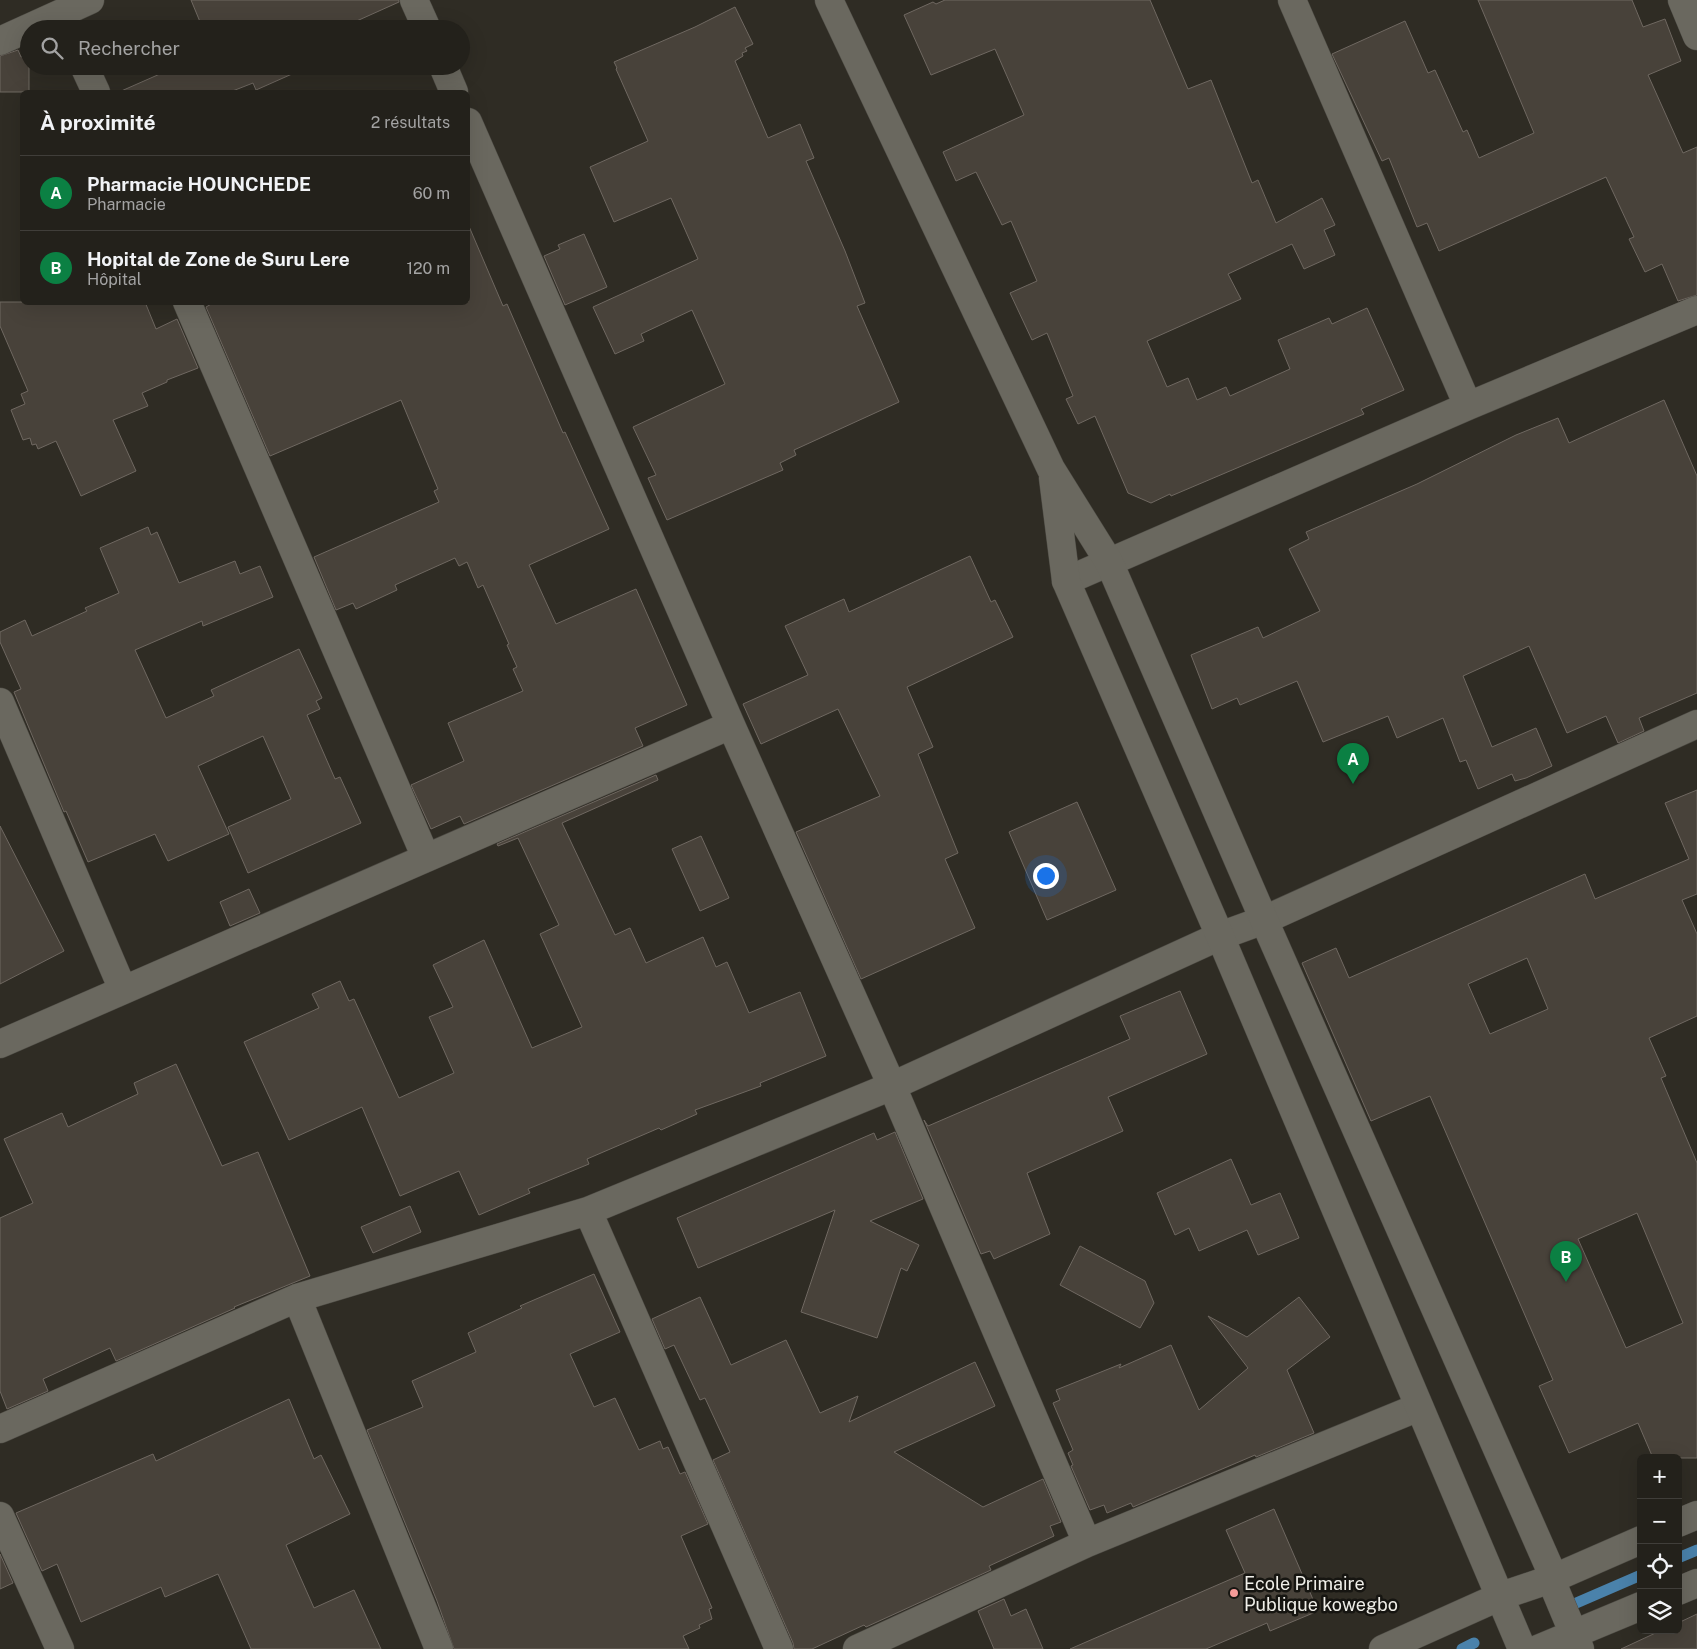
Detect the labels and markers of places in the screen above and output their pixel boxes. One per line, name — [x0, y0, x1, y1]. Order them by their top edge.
pin: A — [1337, 743, 1369, 784]
pin: B — [1550, 1241, 1582, 1282]
place label: Ecole Primaire Publique kowegbo — [1244, 1573, 1398, 1615]
marker: Ecole Primaire Publique kowegbo — [1228, 1587, 1240, 1599]

